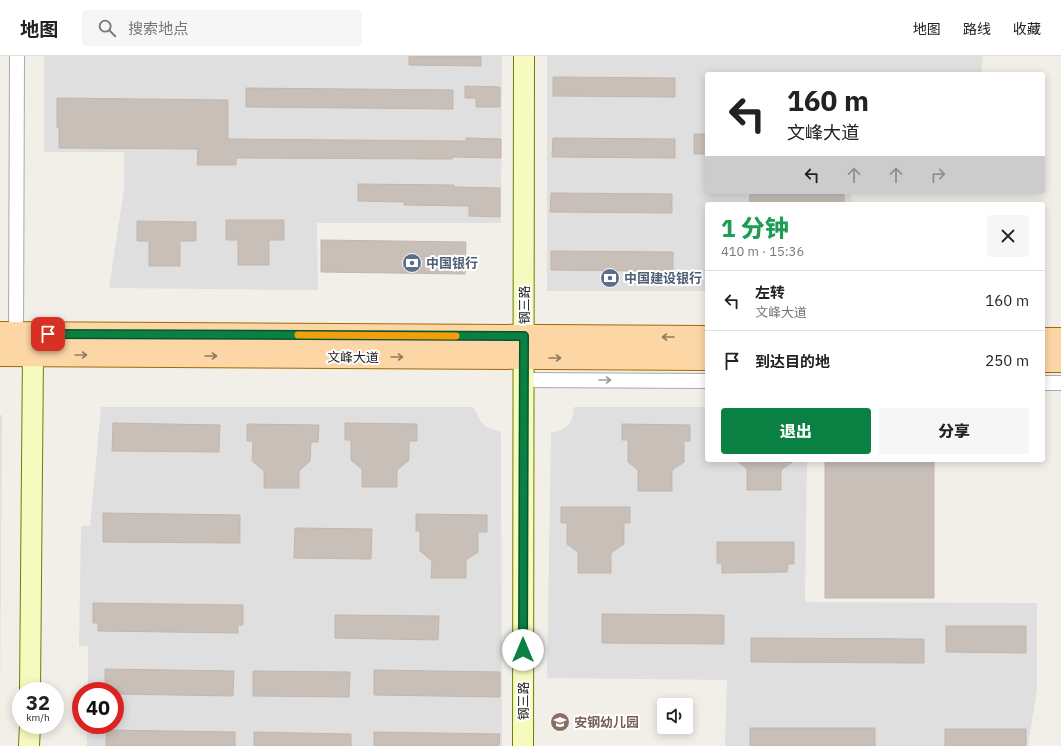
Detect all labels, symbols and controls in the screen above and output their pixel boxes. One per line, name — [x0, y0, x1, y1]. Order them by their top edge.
search box — [82, 10, 362, 46]
text: 地图 — [20, 17, 58, 41]
icon: search — [96, 17, 118, 39]
text: 搜索地点 — [128, 19, 188, 38]
text: 地图 — [913, 20, 941, 38]
text: 路线 — [963, 20, 991, 38]
text: 收藏 — [1013, 20, 1041, 38]
text: 160 m — [787, 82, 869, 119]
icon: left — [721, 88, 773, 140]
text: 文峰大道 — [787, 121, 859, 144]
icon: left — [801, 164, 823, 186]
icon: ahead — [843, 164, 865, 186]
icon: ahead — [885, 164, 907, 186]
icon: right — [927, 164, 949, 186]
text: 1 分钟 — [721, 212, 789, 244]
button: close — [987, 215, 1029, 257]
text: 410 m · 15:36 — [721, 243, 804, 260]
bank icon: 中国银行 — [401, 252, 423, 274]
place label: 中国银行 — [426, 255, 478, 272]
bank icon: 中国建设银行 — [599, 267, 621, 289]
place label: 中国建设银行 — [624, 270, 702, 287]
text: 左转 — [755, 283, 785, 302]
street label: 钢三路 — [516, 285, 533, 325]
icon: left — [721, 290, 743, 312]
text: 160 m — [985, 291, 1029, 310]
text: 文峰大道 — [755, 304, 807, 321]
pin — [31, 317, 65, 351]
icon: arrive — [37, 323, 59, 345]
one-way arrow — [662, 333, 675, 341]
street label: 文峰大道 — [327, 349, 379, 366]
icon: arrive — [721, 350, 743, 372]
one-way arrow — [74, 351, 87, 359]
text: 250 m — [985, 351, 1029, 370]
one-way arrow — [204, 352, 217, 360]
text: 到达目的地 — [755, 352, 830, 371]
one-way arrow — [390, 353, 403, 361]
one-way arrow — [548, 354, 561, 362]
one-way arrow — [598, 377, 611, 384]
button: 退出 — [721, 408, 871, 454]
button: 分享 — [879, 408, 1029, 454]
position arrow — [502, 629, 544, 671]
street label: 钢三路 — [515, 681, 532, 721]
speed limit sign: 40 — [72, 682, 124, 734]
text: 32 — [26, 689, 50, 716]
map controls — [657, 698, 693, 734]
button: sound — [657, 698, 693, 734]
text: km/h — [26, 711, 50, 724]
school or university icon: 安钢幼儿园 — [549, 711, 571, 733]
place label: 安钢幼儿园 — [574, 714, 639, 731]

